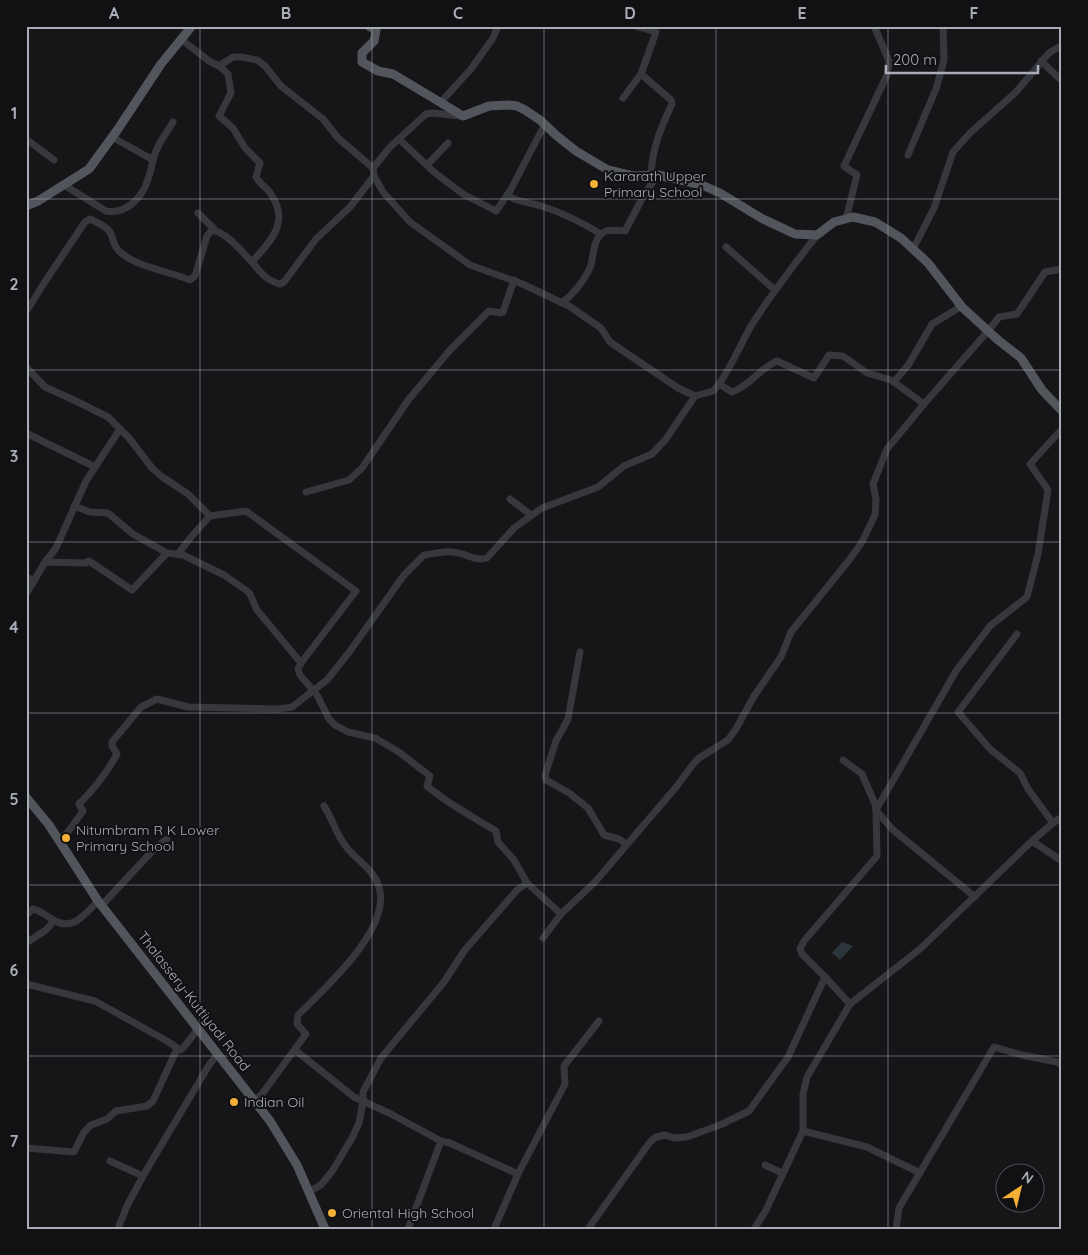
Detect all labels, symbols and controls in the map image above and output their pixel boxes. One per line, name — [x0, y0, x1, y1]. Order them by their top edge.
text: A — [109, 3, 120, 23]
text: B — [281, 3, 291, 23]
text: C — [453, 3, 463, 23]
text: D — [624, 3, 636, 23]
text: E — [797, 3, 807, 23]
text: F — [970, 3, 979, 23]
scale bar — [886, 42, 1038, 74]
text: 200 m — [893, 50, 937, 69]
text: 1 — [11, 103, 17, 123]
place label: Kararath Upper Primary School — [604, 167, 707, 201]
marker: Kararath Upper Primary School — [588, 178, 600, 190]
text: 2 — [9, 274, 19, 294]
text: 3 — [10, 446, 18, 466]
text: 4 — [9, 617, 19, 637]
text: 5 — [9, 789, 19, 809]
place label: Nitumbram R K Lower Primary School — [76, 821, 220, 855]
marker: Nitumbram R K Lower Primary School — [60, 832, 72, 844]
street label: Thalassery-Kuttiyadi Road — [134, 927, 254, 1075]
text: 6 — [10, 960, 19, 980]
place label: Indian Oil — [244, 1093, 304, 1111]
marker: Indian Oil — [228, 1096, 240, 1108]
text: 7 — [10, 1131, 19, 1151]
north arrow — [996, 1162, 1046, 1212]
text: N — [1018, 1167, 1037, 1188]
place label: Oriental High School — [342, 1204, 474, 1222]
marker: Oriental High School — [326, 1207, 338, 1219]

